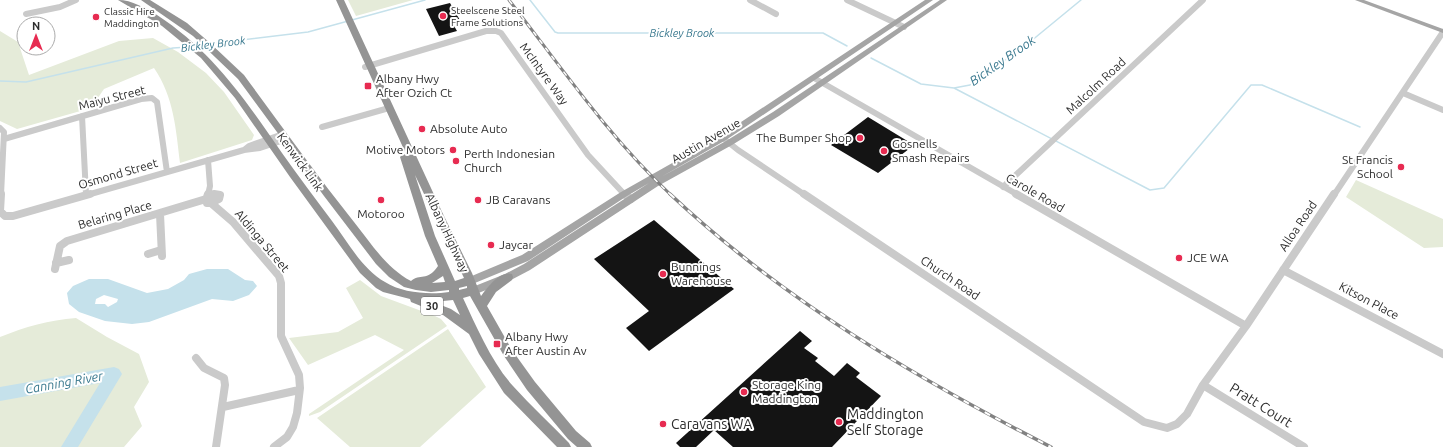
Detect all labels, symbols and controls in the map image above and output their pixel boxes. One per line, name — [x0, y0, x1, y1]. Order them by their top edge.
place label: Steelscene Steel Frame Solutions — [451, 5, 525, 28]
place label: Classic Hire Maddington — [104, 6, 159, 29]
marker: Steelscene Steel Frame Solutions — [438, 11, 448, 21]
marker: Classic Hire Maddington — [91, 12, 101, 22]
north arrow — [16, 16, 56, 56]
text: N — [32, 20, 40, 32]
water label: Bickley Brook — [649, 27, 715, 39]
water label: Bickley Brook — [966, 32, 1038, 88]
water label: Bickley Brook — [180, 34, 246, 54]
street label: McIntyre Way — [518, 40, 571, 107]
street label: Malcolm Road — [1063, 55, 1128, 116]
place label: Albany Hwy After Ozich Ct — [376, 72, 452, 99]
marker: Albany Hwy After Ozich Ct — [363, 81, 373, 91]
street label: Maiyu Street — [77, 83, 147, 112]
street label: Austin Avenue — [669, 116, 743, 166]
place label: Absolute Auto — [430, 122, 507, 135]
marker: Absolute Auto — [417, 124, 427, 134]
street label: Kenwick Link — [275, 130, 326, 194]
place label: The Bumper Shop — [756, 131, 852, 144]
marker: The Bumper Shop — [855, 133, 865, 143]
place label: Gosnells Smash Repairs — [892, 137, 970, 164]
place label: Motive Motors — [366, 143, 445, 156]
marker: Motive Motors — [448, 145, 458, 155]
marker: Gosnells Smash Repairs — [879, 146, 889, 156]
place label: Perth Indonesian Church — [464, 147, 555, 174]
place label: St Francis School — [1342, 153, 1393, 180]
street label: Osmond Street — [77, 156, 159, 191]
marker: Perth Indonesian Church — [451, 156, 461, 166]
marker: St Francis School — [1396, 162, 1406, 172]
street label: Carole Road — [1004, 171, 1067, 215]
street label: Albany Highway — [423, 191, 472, 275]
place label: JB Caravans — [486, 193, 551, 206]
marker: Motoroo — [376, 195, 386, 205]
marker: JB Caravans — [473, 195, 483, 205]
street label: Belaring Place — [76, 198, 153, 231]
street label: Alloa Road — [1276, 198, 1319, 253]
street label: Aldinga Street — [233, 207, 292, 275]
place label: Motoroo — [357, 207, 405, 220]
place label: Jaycar — [499, 238, 534, 251]
marker: Jaycar — [486, 240, 496, 250]
place label: JCE WA — [1187, 251, 1229, 264]
street label: Church Road — [918, 253, 982, 302]
marker: JCE WA — [1174, 253, 1184, 263]
place label: Bunnings Warehouse — [671, 260, 732, 287]
marker: Bunnings Warehouse — [658, 269, 668, 279]
street label: Kitson Place — [1337, 279, 1401, 322]
road number: 30 — [421, 297, 443, 315]
place label: Albany Hwy After Austin Av — [505, 330, 587, 357]
marker: Albany Hwy After Austin Av — [492, 339, 502, 349]
water label: Canning River — [24, 368, 105, 396]
place label: Storage King Maddington — [752, 378, 821, 405]
street label: Pratt Court — [1227, 379, 1296, 431]
marker: Storage King Maddington — [739, 387, 749, 397]
place label: Maddington Self Storage — [847, 406, 924, 438]
place label: Caravans WA — [671, 416, 752, 432]
marker: Maddington Self Storage — [834, 417, 844, 427]
marker: Caravans WA — [658, 419, 668, 429]

